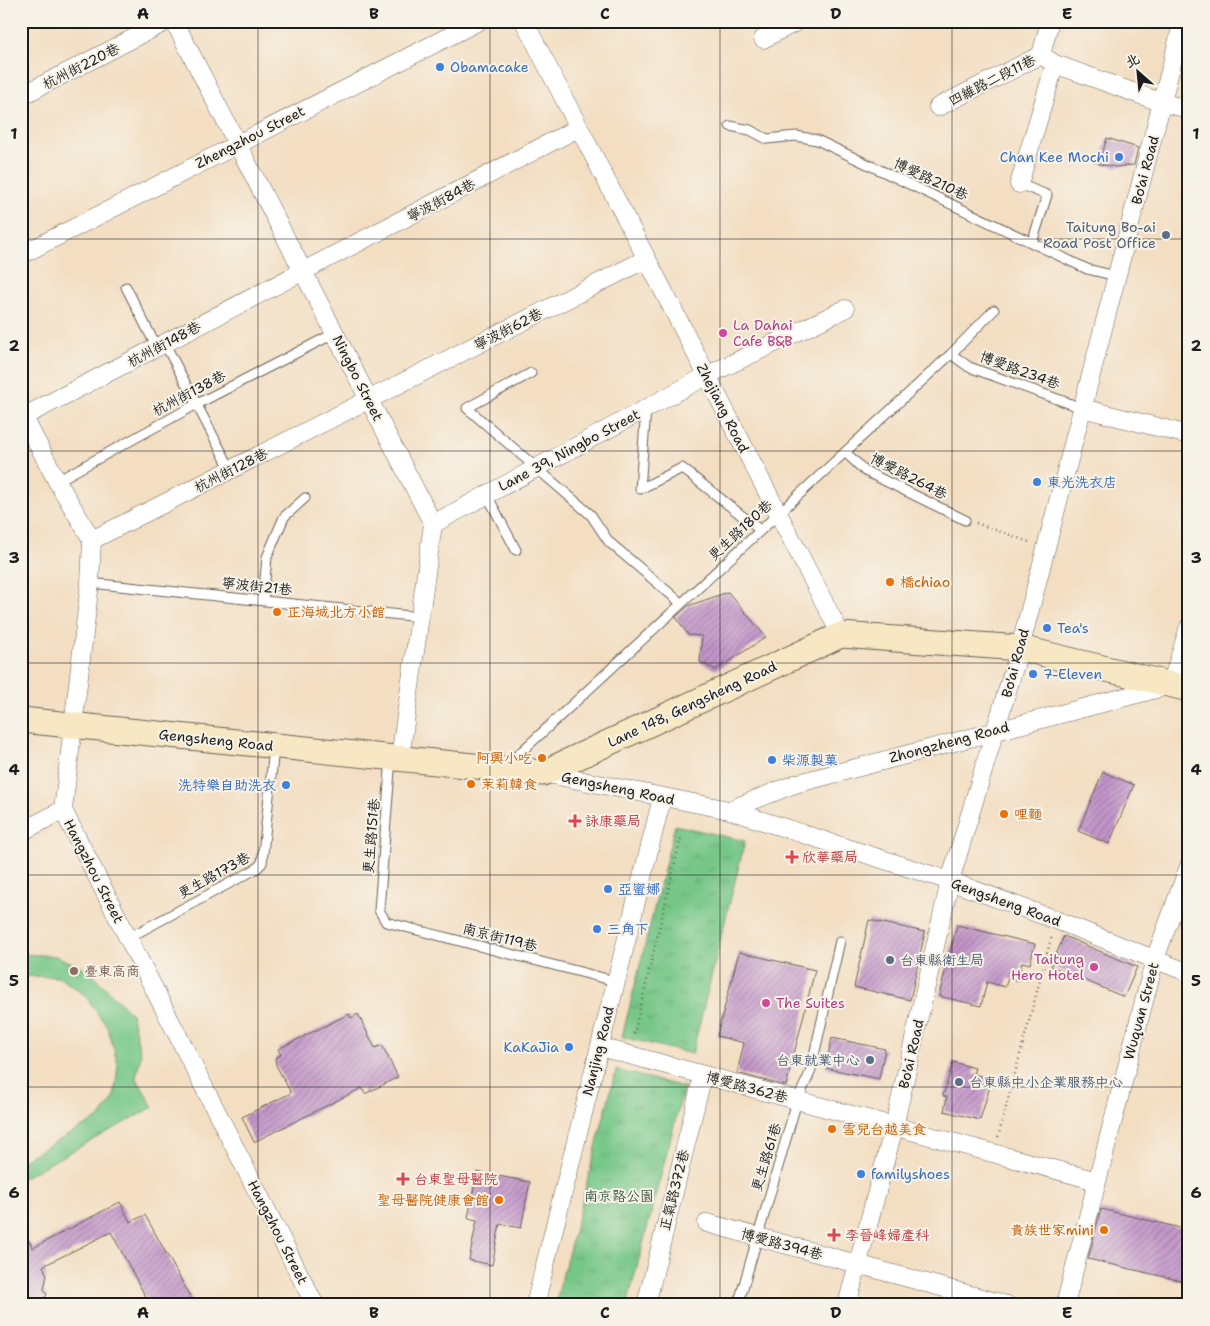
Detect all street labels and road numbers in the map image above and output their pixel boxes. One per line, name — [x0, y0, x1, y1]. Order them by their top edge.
street label: 杭州街220巷 — [39, 38, 123, 93]
street label: 四維路二段11巷 — [945, 50, 1039, 110]
street label: Zhengzhou Street — [192, 102, 308, 172]
street label: Bo'ai Road — [1127, 133, 1163, 206]
street label: 博愛路210巷 — [891, 154, 972, 205]
street label: 寧波街84巷 — [404, 174, 479, 226]
street label: 寧波街62巷 — [471, 304, 546, 354]
street label: 杭州街148巷 — [124, 317, 205, 371]
street label: Ningbo Street — [329, 332, 387, 424]
street label: 博愛路234巷 — [977, 347, 1064, 393]
street label: Zhejiang Road — [693, 360, 753, 456]
street label: 杭州街138巷 — [149, 366, 230, 420]
street label: Lane 39, Ningbo Street — [495, 405, 643, 495]
street label: 杭州街128巷 — [191, 443, 272, 496]
street label: 博愛路264巷 — [867, 449, 952, 504]
street label: 更生路180巷 — [704, 495, 776, 564]
street label: 寧波街21巷 — [221, 573, 294, 599]
street label: Bo'ai Road — [997, 626, 1033, 699]
street label: Lane 148, Gengsheng Road — [605, 657, 780, 751]
street label: Zhongzheng Road — [887, 717, 1011, 767]
street label: Gengsheng Road — [158, 725, 274, 755]
street label: Gengsheng Road — [560, 767, 676, 809]
street label: 更生路151巷 — [359, 797, 383, 874]
street label: Hangzhou Street — [60, 816, 128, 926]
street label: 更生路173巷 — [175, 847, 254, 902]
street label: Gengsheng Road — [949, 874, 1063, 930]
street label: 南京街119巷 — [461, 919, 540, 955]
street label: Wuquan Street — [1119, 960, 1163, 1062]
street label: Nanjing Road — [578, 1004, 618, 1098]
street label: Bo'ai Road — [894, 1017, 928, 1090]
street label: 博愛路362巷 — [704, 1067, 791, 1107]
street label: 更生路61巷 — [747, 1120, 785, 1193]
street label: 正氣路372巷 — [655, 1147, 693, 1232]
street label: Hangzhou Street — [244, 1177, 312, 1287]
street label: 博愛路394巷 — [739, 1224, 826, 1264]

